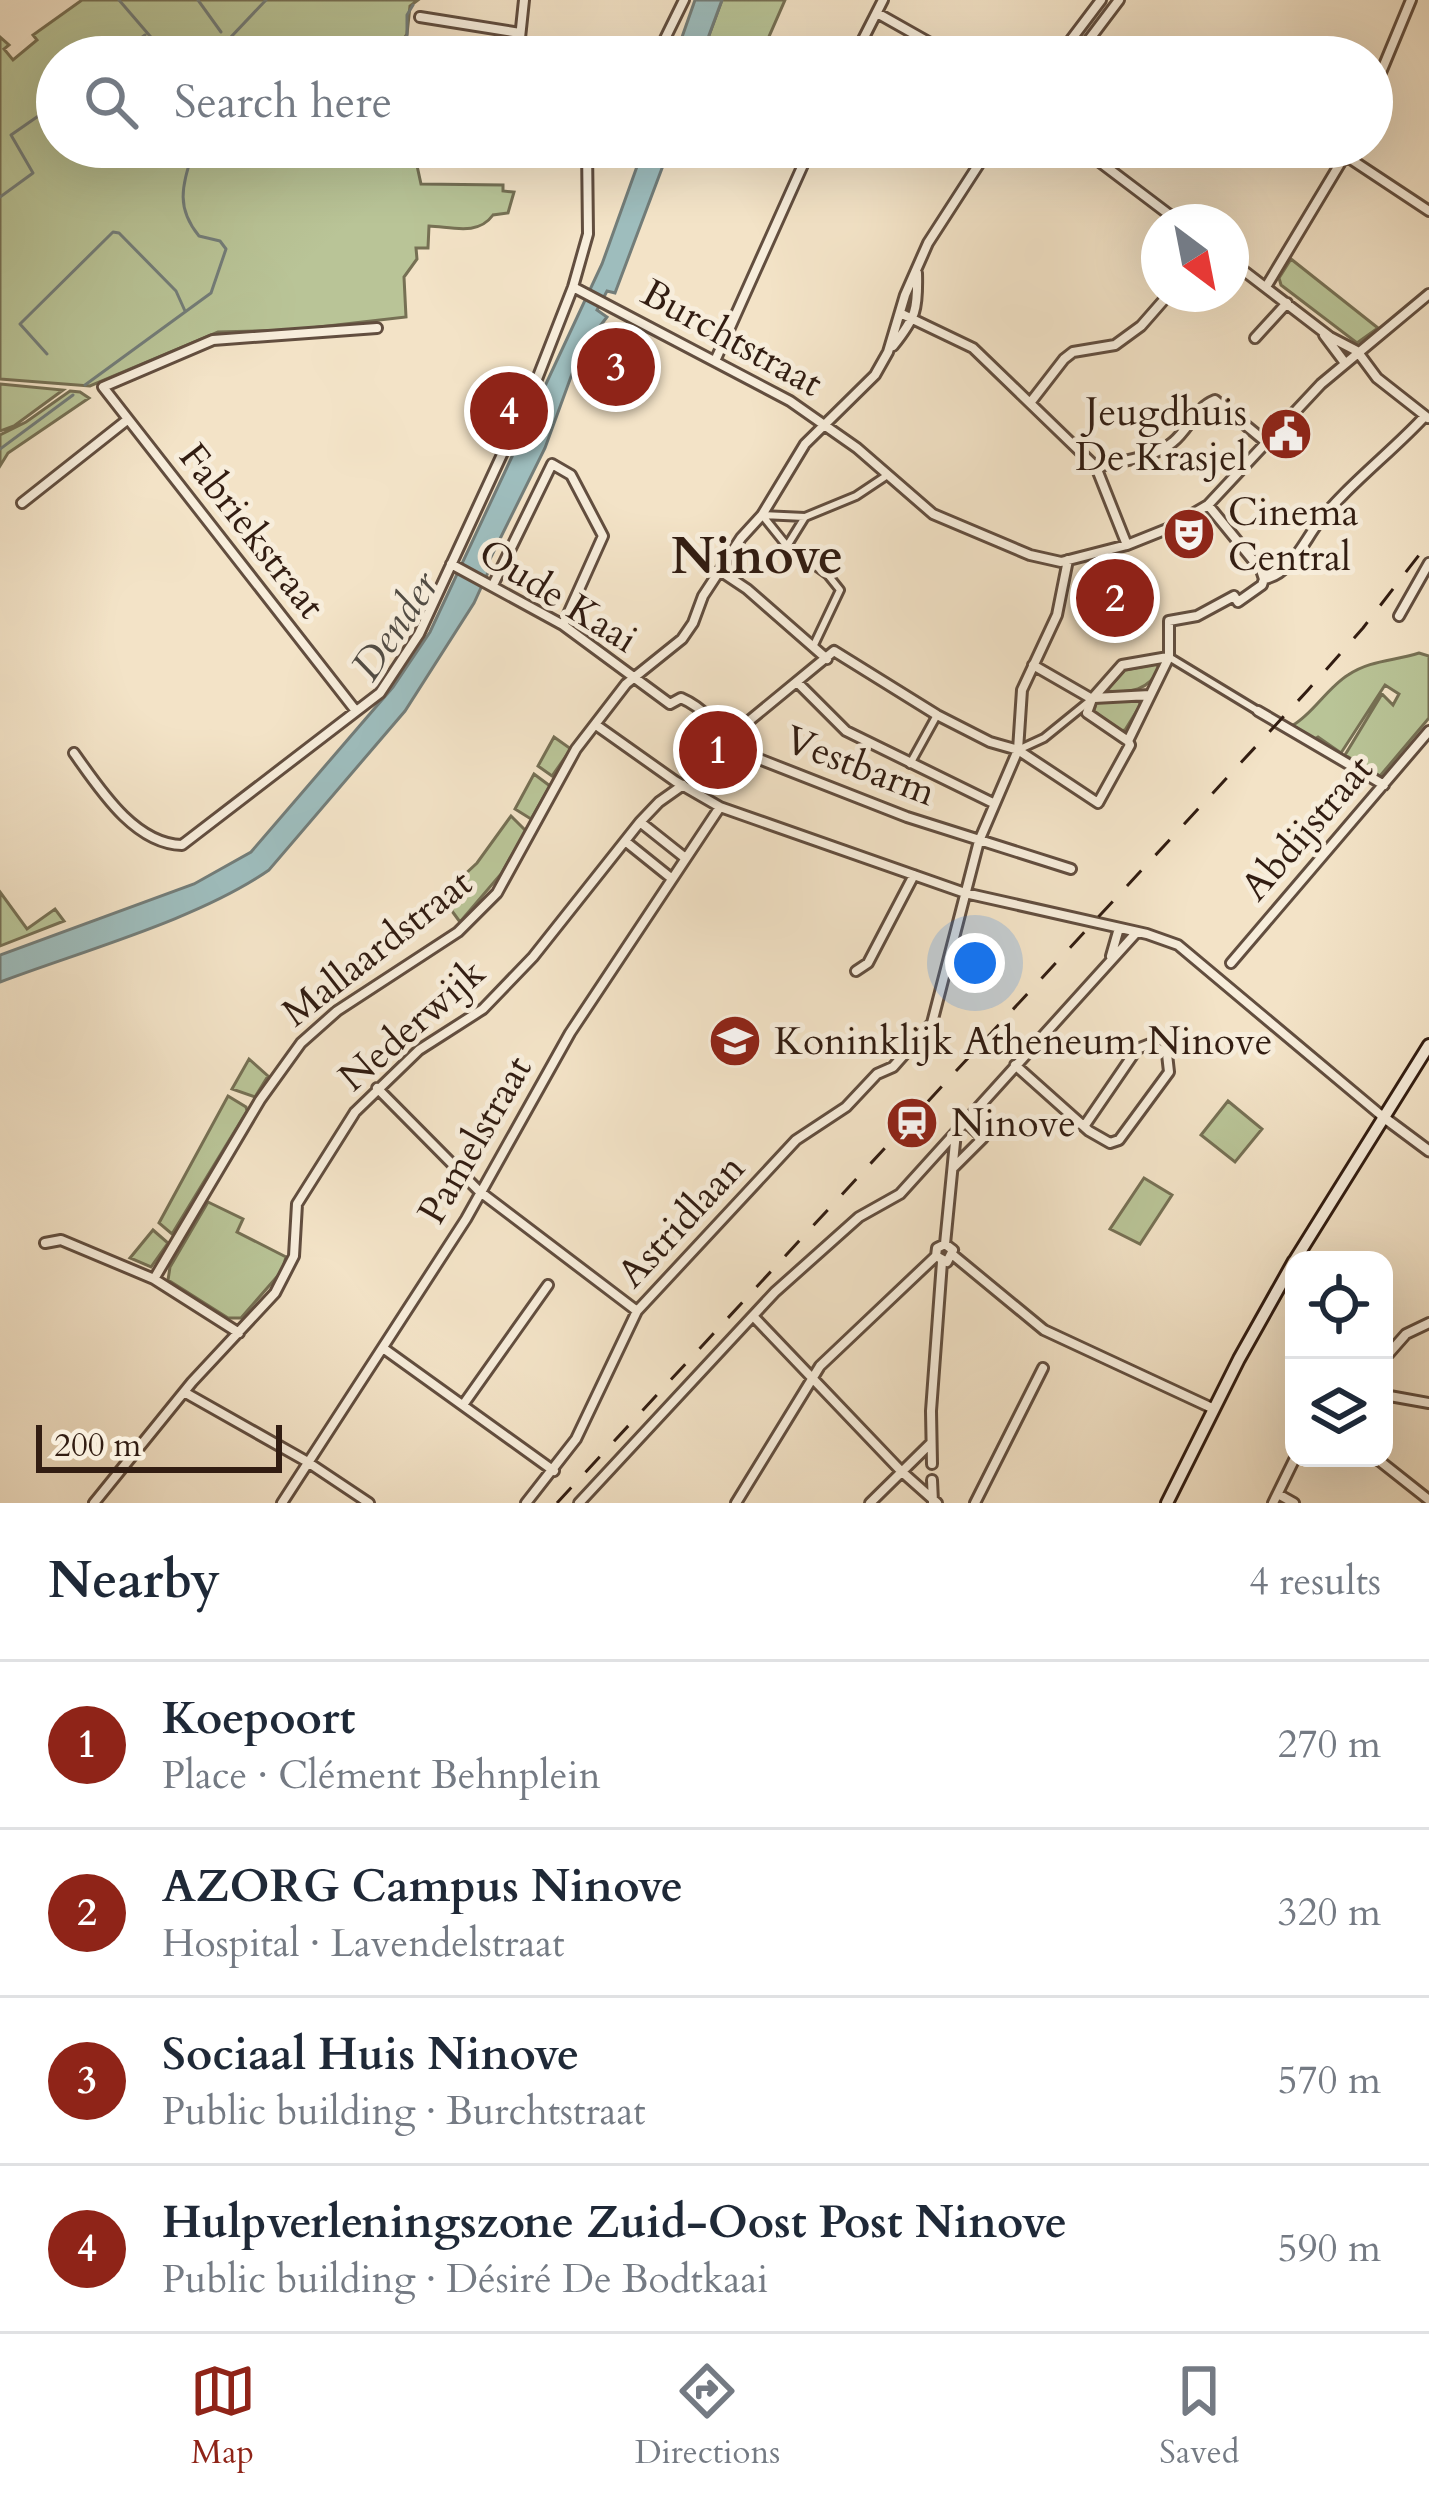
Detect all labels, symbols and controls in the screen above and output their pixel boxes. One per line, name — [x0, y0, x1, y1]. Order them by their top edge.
search box — [36, 36, 1393, 168]
icon: search — [78, 69, 144, 135]
text: Search here — [174, 72, 392, 133]
north arrow — [1141, 204, 1249, 312]
street label: Burchtstraat — [632, 267, 832, 409]
pin: 3 — [577, 322, 655, 412]
pin: 4 — [470, 366, 548, 456]
place label: Jeugdhuis De Krasjel — [1075, 386, 1247, 484]
public building icon: Jeugdhuis De Krasjel — [1258, 406, 1314, 462]
street label: Fabriekstraat — [167, 432, 337, 630]
place label: Cinema Central — [1228, 486, 1359, 584]
theatre icon: Cinema Central — [1161, 506, 1217, 562]
district label: Ninove — [671, 522, 843, 592]
street label: Oude Kaai — [469, 526, 647, 666]
pin: 2 — [1076, 553, 1154, 643]
water label: Dender — [338, 559, 453, 692]
pin: 1 — [679, 705, 757, 795]
street label: Vestbarm — [777, 713, 943, 819]
street label: Abdijstraat — [1229, 744, 1385, 912]
street label: Mallaardstraat — [271, 857, 483, 1039]
your location — [945, 933, 1005, 993]
street label: Nederwijk — [328, 947, 497, 1103]
school or university icon: Koninklijk Atheneum Ninove — [707, 1013, 763, 1069]
place label: Koninklijk Atheneum Ninove — [774, 1015, 1272, 1068]
street label: Pamelstraat — [406, 1046, 544, 1234]
station icon: Ninove — [884, 1095, 940, 1151]
place label: Ninove — [951, 1097, 1076, 1150]
street label: Astridlaan — [605, 1143, 757, 1299]
map controls — [1285, 1251, 1393, 1467]
button: locate — [1285, 1251, 1393, 1359]
button: layers — [1285, 1359, 1393, 1467]
scale bar — [36, 1419, 282, 1472]
text: 200 m — [54, 1423, 141, 1468]
text: Nearby — [48, 1546, 220, 1616]
text: 4 results — [1249, 1555, 1381, 1608]
text: Koepoort — [162, 1688, 355, 1749]
text: 1 — [77, 1718, 97, 1771]
text: 270 m — [1278, 1718, 1381, 1771]
text: Place · Clément Behnplein — [162, 1749, 601, 1802]
text: AZORG Campus Ninove — [162, 1856, 683, 1917]
text: 2 — [77, 1886, 97, 1939]
text: 320 m — [1278, 1886, 1381, 1939]
text: Hospital · Lavendelstraat — [162, 1917, 564, 1970]
text: Sociaal Huis Ninove — [162, 2024, 579, 2085]
text: 3 — [77, 2054, 97, 2107]
text: 570 m — [1278, 2054, 1381, 2107]
text: Public building · Burchtstraat — [162, 2085, 646, 2138]
text: Hulpverleningszone Zuid-Oost Post Ninove — [162, 2192, 1067, 2253]
text: 4 — [77, 2222, 97, 2275]
text: 590 m — [1278, 2222, 1381, 2275]
text: Public building · Désiré De Bodtkaai — [162, 2253, 768, 2306]
tab: Map — [190, 2358, 256, 2475]
tab: Directions — [635, 2358, 780, 2475]
tab: Saved — [1159, 2358, 1239, 2475]

